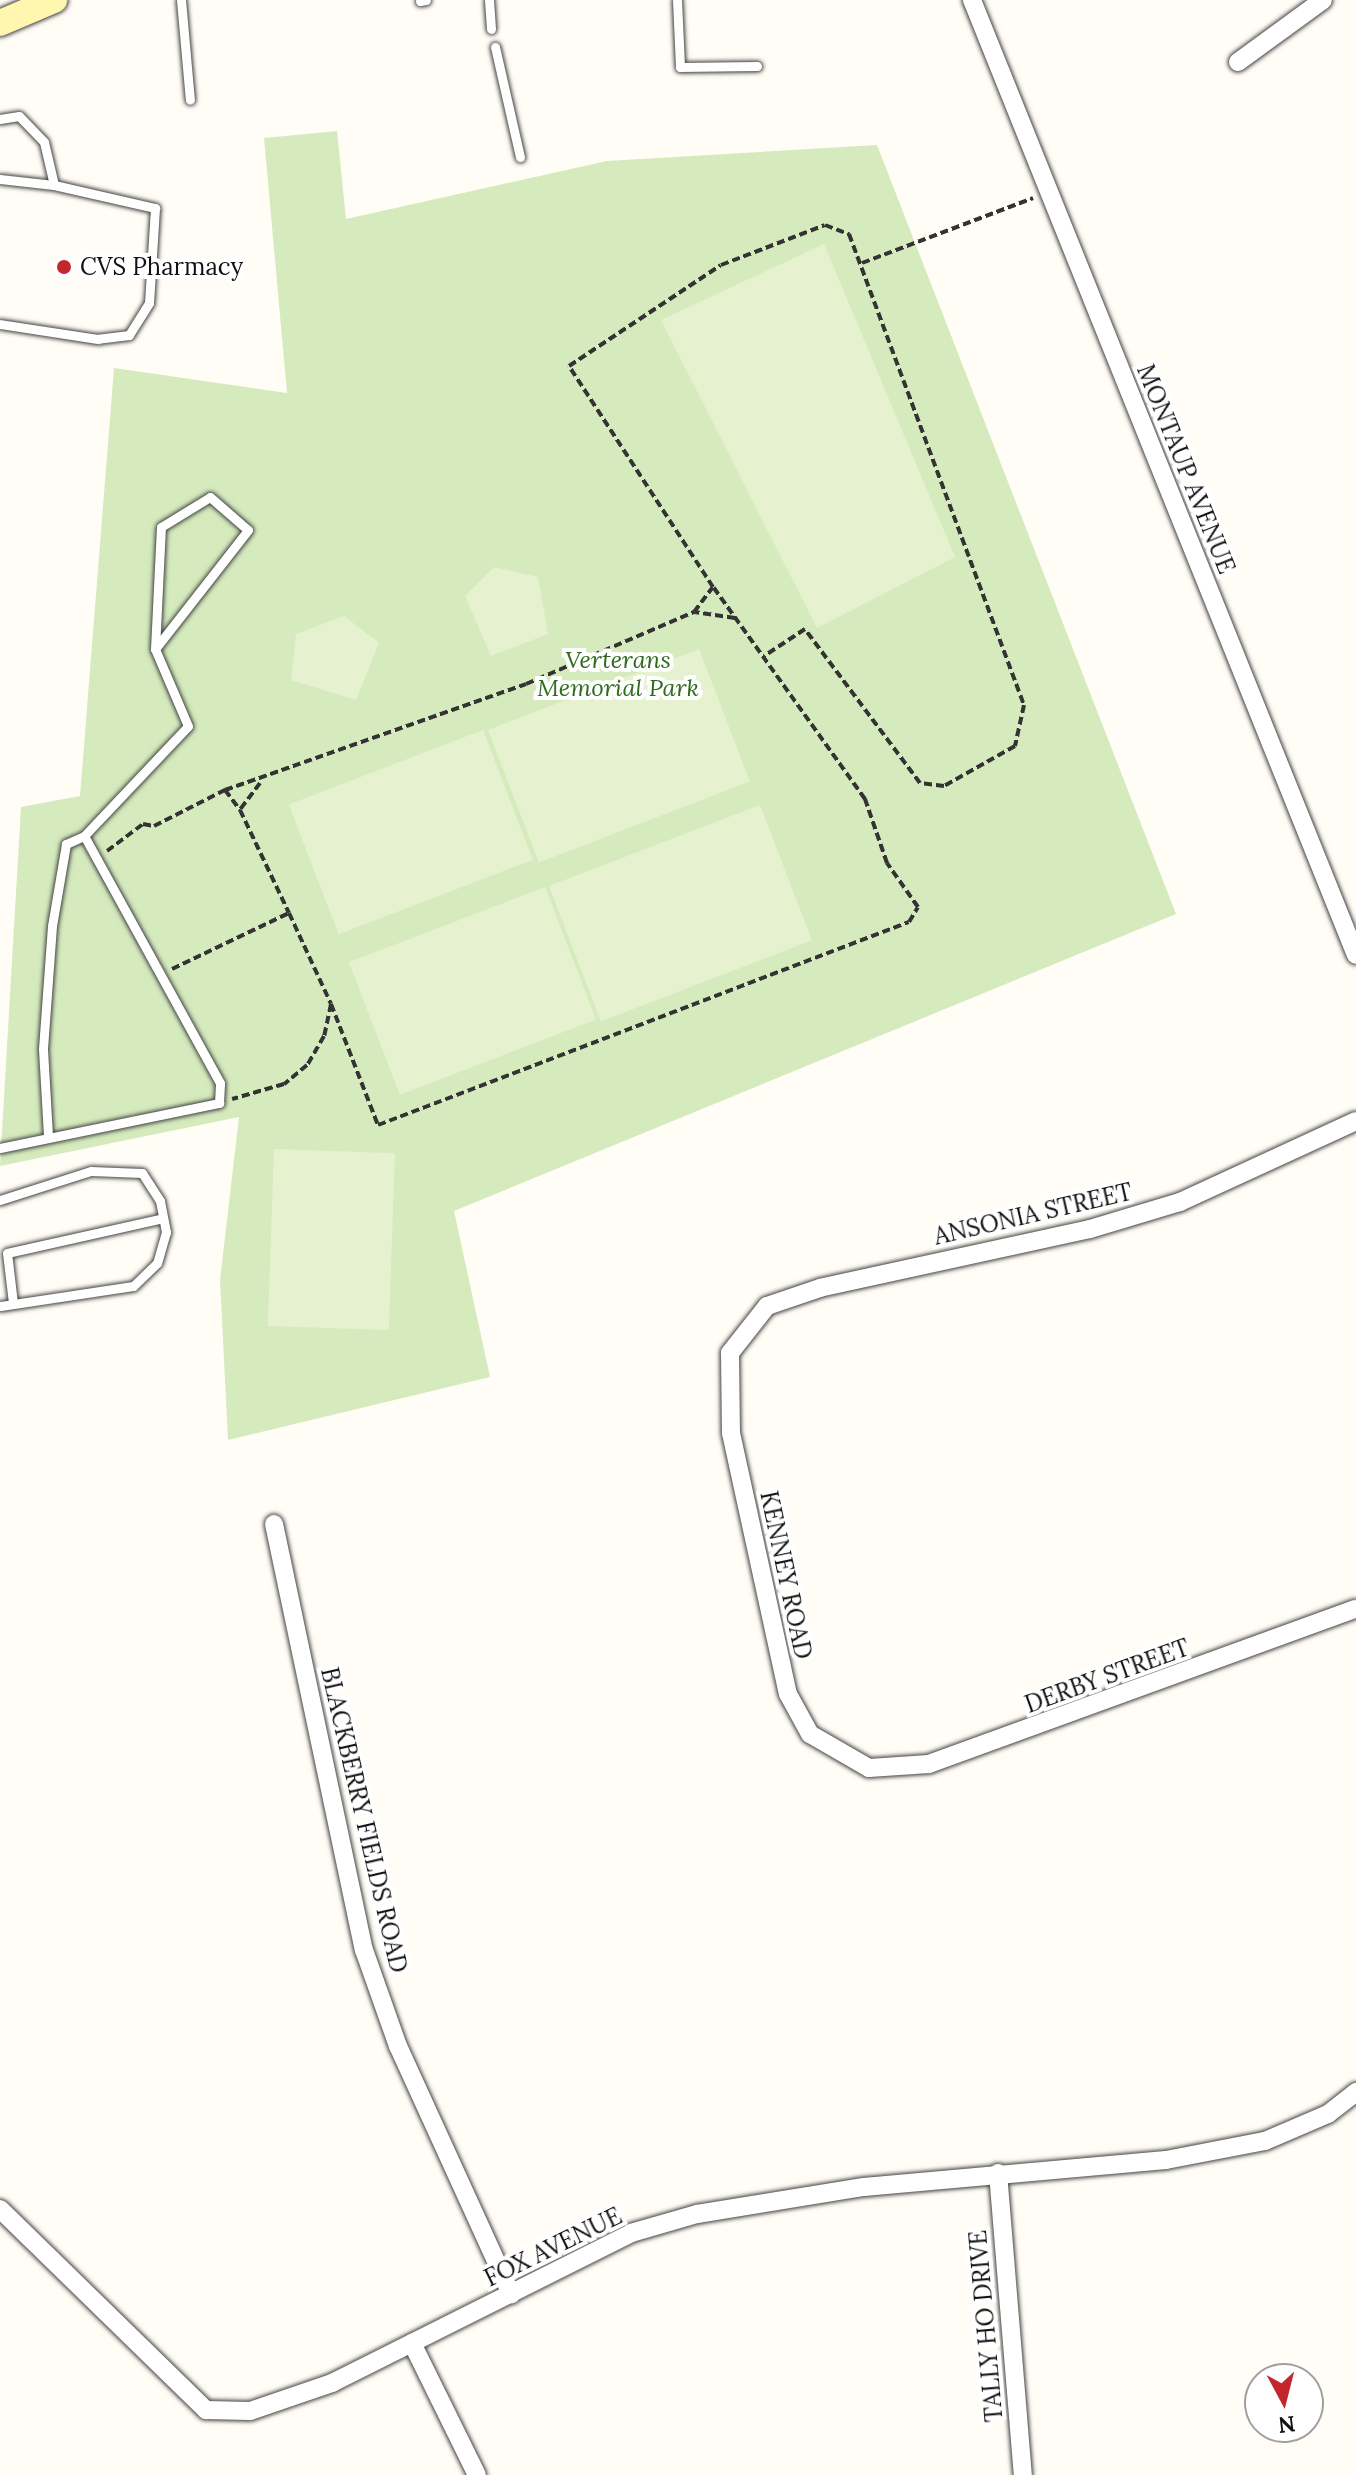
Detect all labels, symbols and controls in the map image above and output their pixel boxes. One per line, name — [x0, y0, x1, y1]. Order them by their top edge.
place label: CVS Pharmacy — [80, 253, 243, 281]
marker: CVS Pharmacy — [55, 258, 73, 276]
street label: MONTAUP AVENUE — [1131, 360, 1241, 578]
park label: Verterans Memorial Park — [537, 646, 699, 702]
street label: ANSONIA STREET — [931, 1177, 1135, 1251]
street label: KENNEY ROAD — [754, 1488, 818, 1662]
street label: DERBY STREET — [1021, 1633, 1193, 1719]
street label: BLACKBERRY FIELDS ROAD — [315, 1664, 413, 1976]
street label: FOX AVENUE — [480, 2201, 626, 2293]
street label: TALLY HO DRIVE — [963, 2229, 1009, 2423]
north arrow — [1244, 2363, 1324, 2443]
text: N — [1277, 2410, 1297, 2440]

